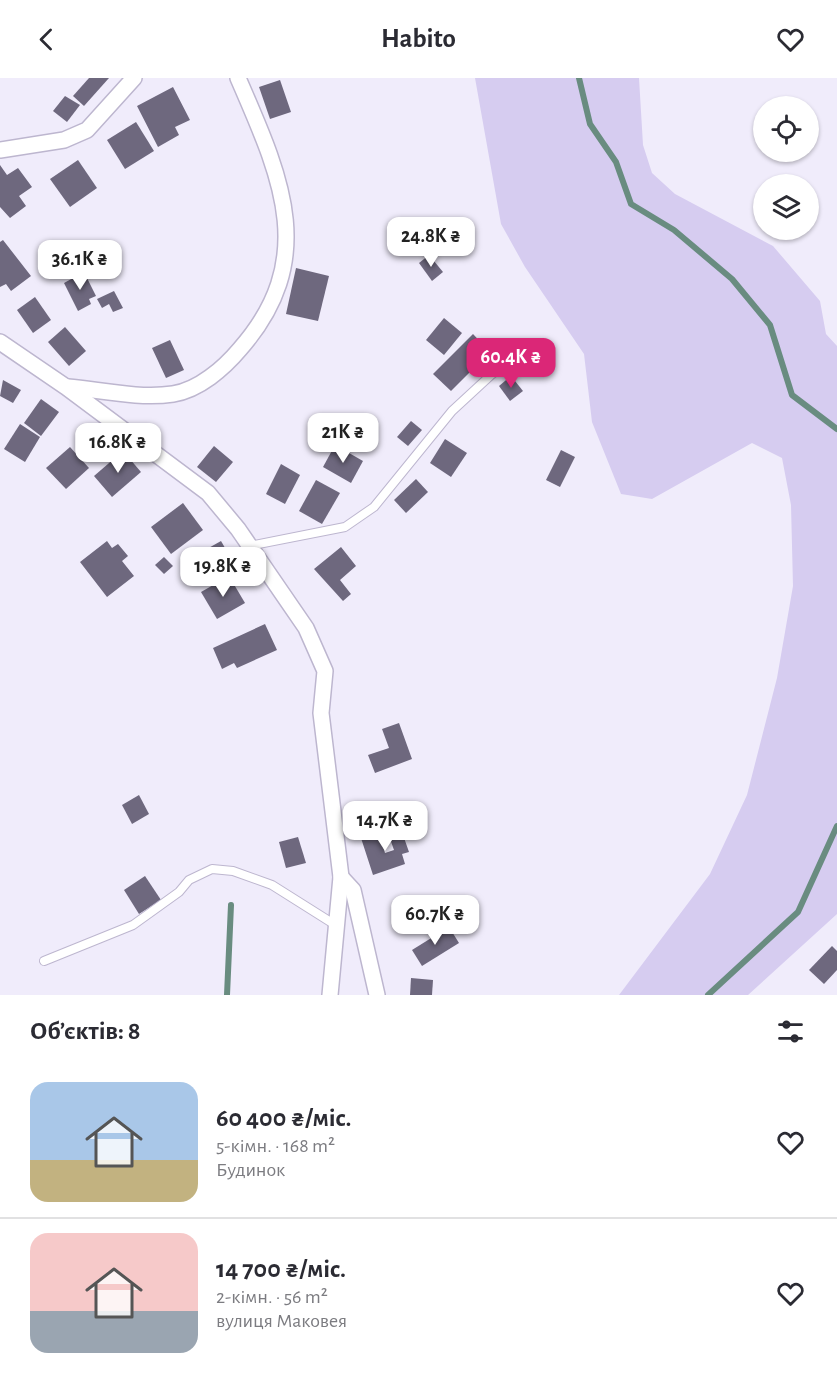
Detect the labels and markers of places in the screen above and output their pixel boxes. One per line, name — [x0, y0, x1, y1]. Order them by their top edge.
pin: 24.8K ₴ — [376, 217, 486, 268]
pin: 36.1K ₴ — [25, 240, 135, 291]
pin: 60.4K ₴ — [456, 338, 566, 389]
pin: 21K ₴ — [301, 413, 385, 464]
pin: 16.8K ₴ — [63, 423, 173, 474]
pin: 19.8K ₴ — [168, 547, 278, 598]
pin: 14.7K ₴ — [330, 801, 440, 852]
pin: 60.7K ₴ — [380, 895, 490, 946]

